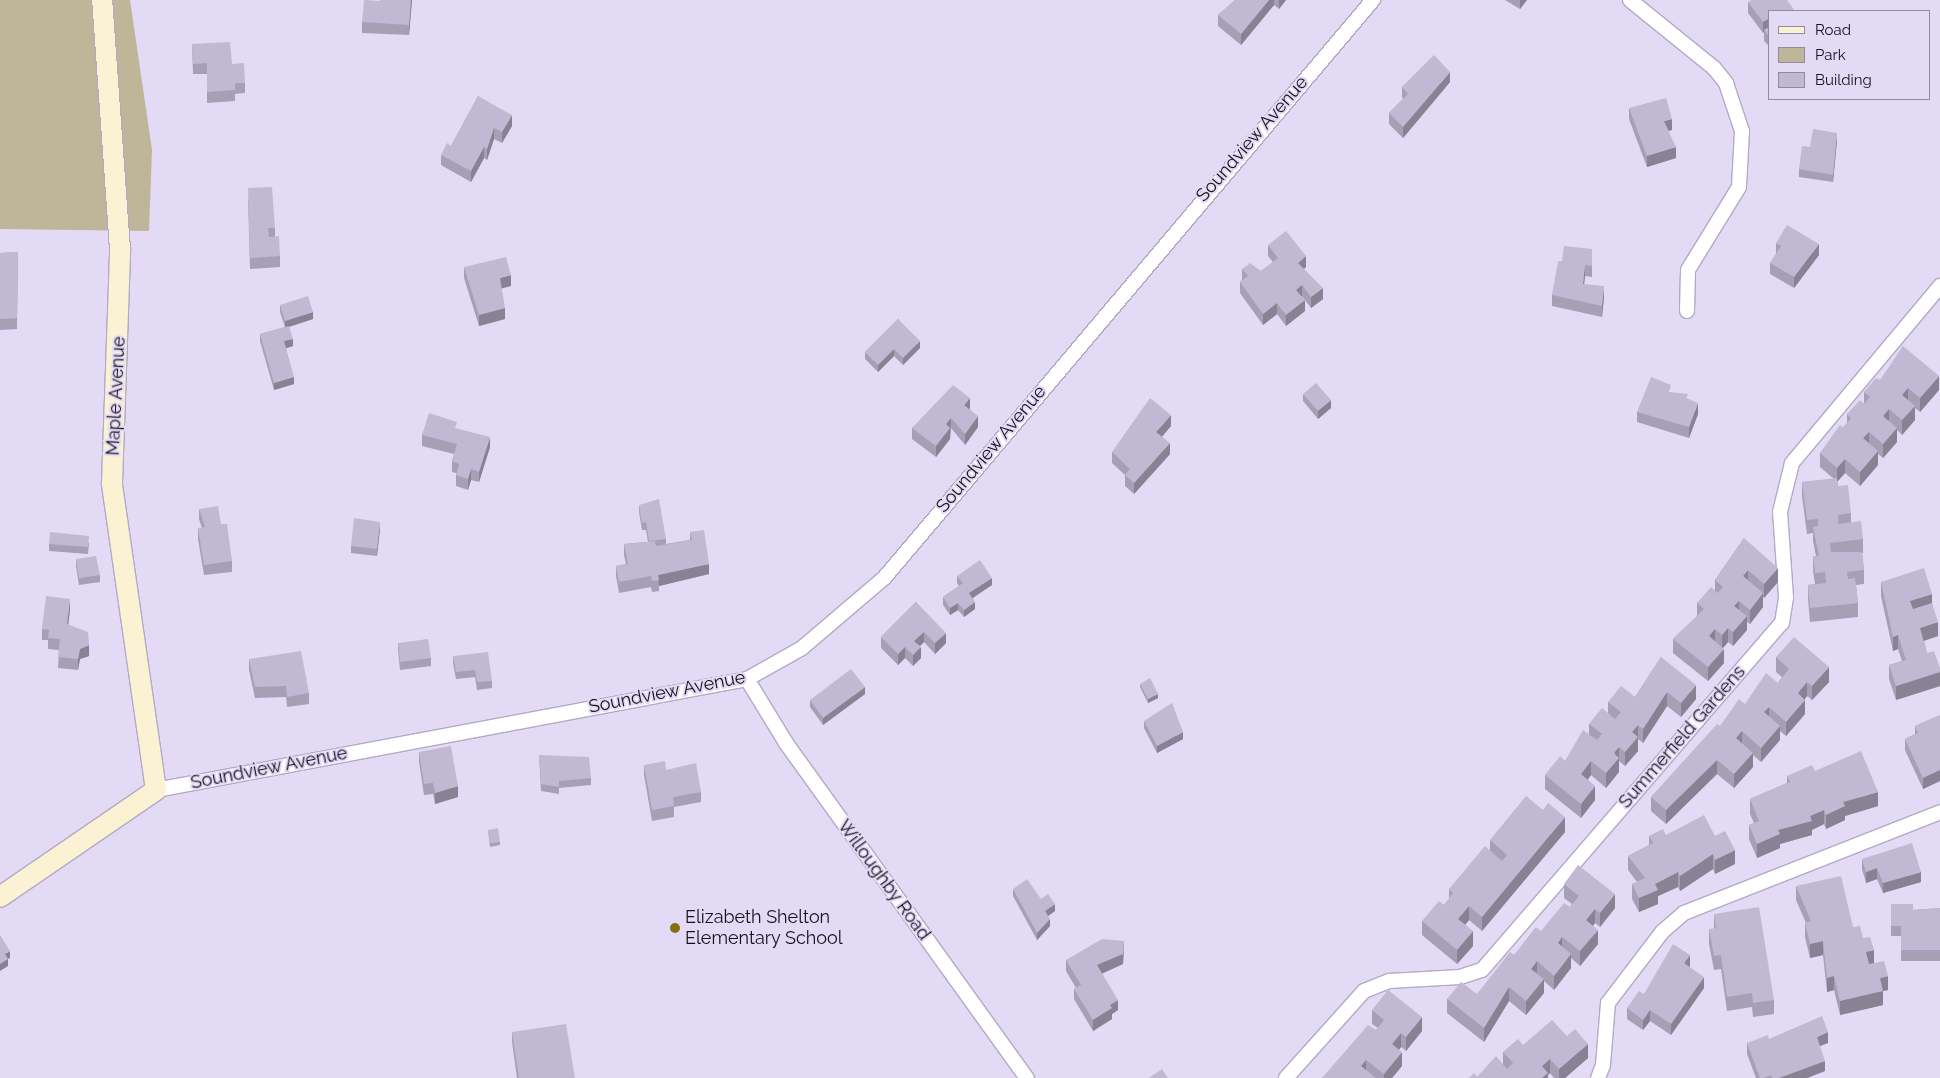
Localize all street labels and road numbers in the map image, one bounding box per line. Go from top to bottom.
street label: Soundview Avenue [1191,71,1313,207]
street label: Maple Avenue [102,336,130,456]
street label: Soundview Avenue [931,381,1051,517]
street label: Summerfield Gardens [1614,661,1750,813]
street label: Soundview Avenue [586,666,748,718]
street label: Soundview Avenue [188,742,350,794]
street label: Willoughby Road [833,815,935,945]

